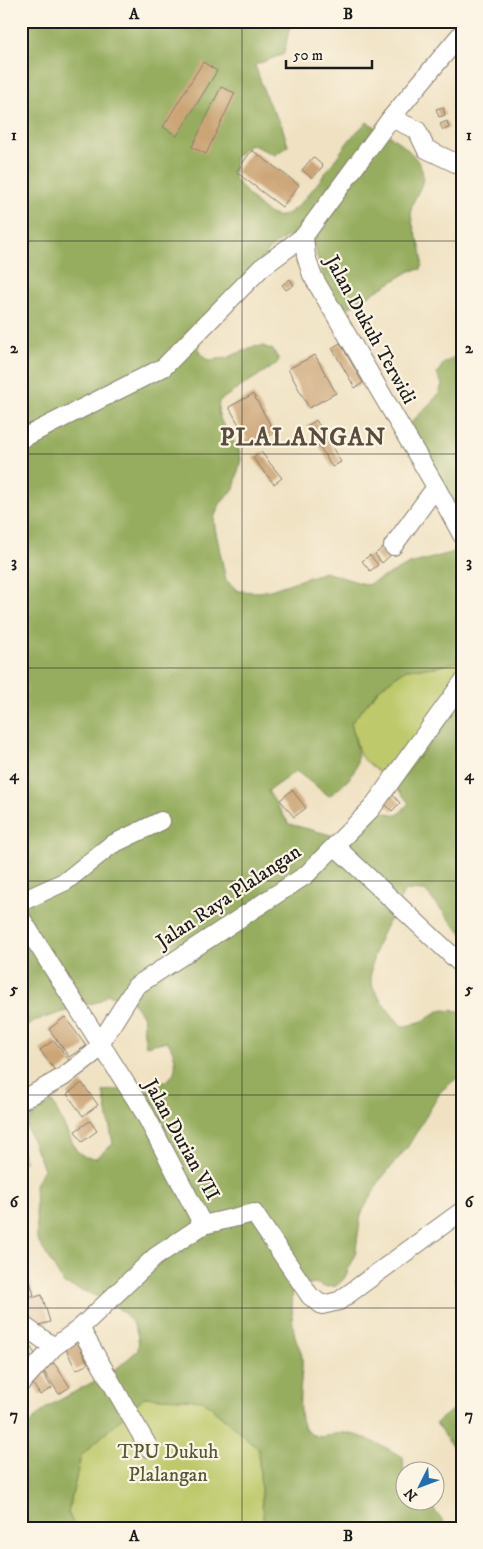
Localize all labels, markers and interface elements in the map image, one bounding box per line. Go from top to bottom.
text: A [128,4,140,24]
text: B [343,4,353,24]
scale bar [286,38,372,70]
text: 50 m [293,46,323,65]
text: 1 [11,125,17,145]
text: 1 [466,125,472,145]
street label: Jalan Dukuh Terwidi [318,250,421,409]
text: 2 [10,338,19,358]
text: 2 [465,338,474,358]
district label: PLALANGAN [220,422,386,453]
text: 3 [11,552,17,572]
text: 3 [466,552,472,572]
text: 4 [8,765,19,785]
text: 4 [463,765,474,785]
street label: Jalan Raya Plalangan [150,839,306,956]
text: 5 [9,979,18,999]
text: 5 [464,979,473,999]
street label: Jalan Durian VII [136,1073,225,1205]
text: 6 [10,1192,20,1212]
text: 6 [465,1192,475,1212]
text: 7 [10,1405,18,1425]
text: 7 [465,1405,473,1425]
park label: TPU Dukuh Plalangan [117,1440,219,1488]
north arrow [396,1462,446,1512]
text: N [400,1483,422,1504]
text: A [128,1526,140,1546]
text: B [343,1526,353,1546]

